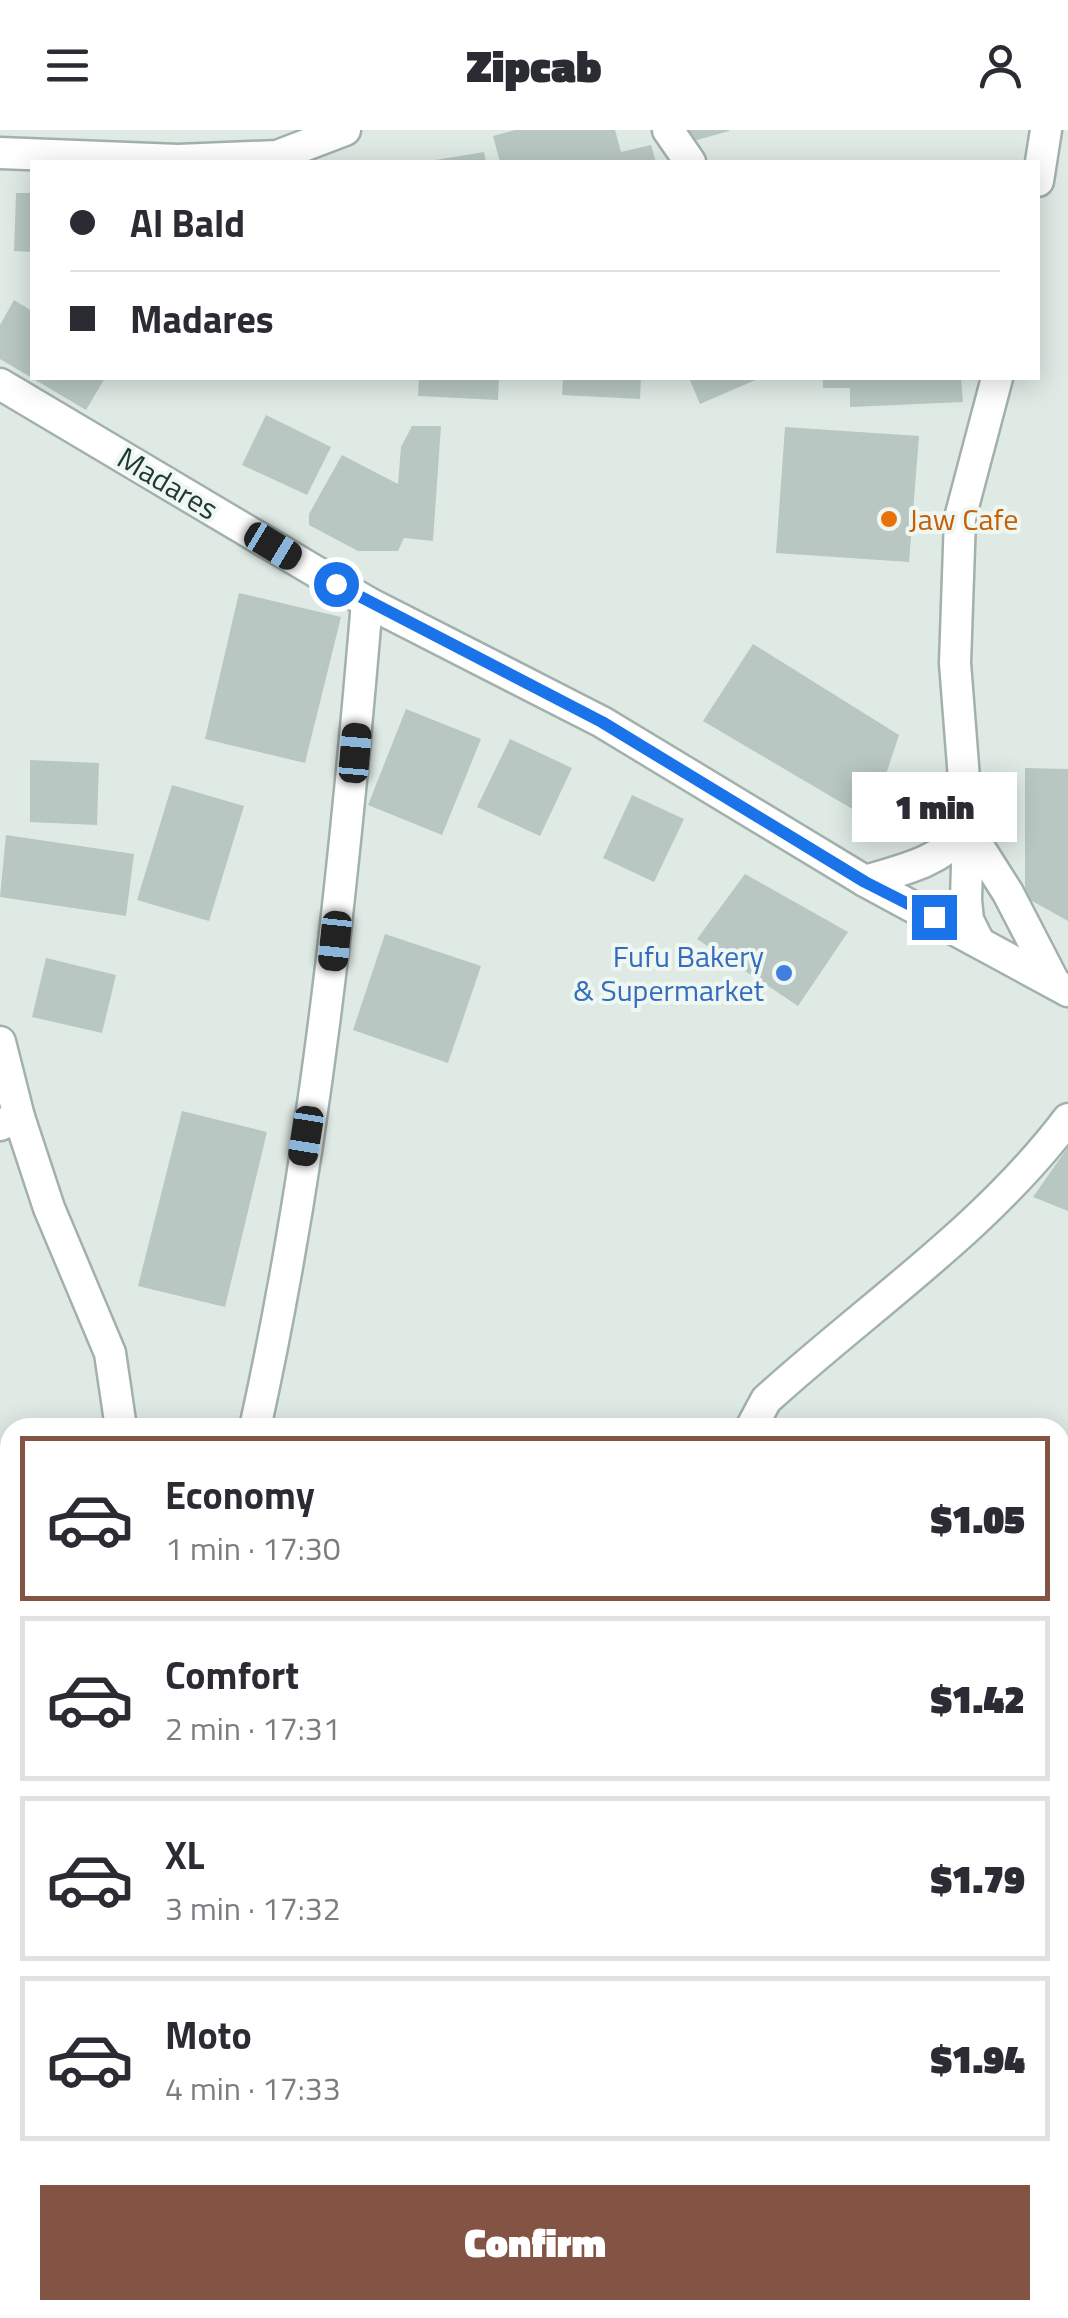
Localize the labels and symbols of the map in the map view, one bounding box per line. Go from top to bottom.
street label: Madares [109,435,227,531]
place label: Jaw Cafe [909,496,1018,542]
marker: Jaw Cafe [878,508,900,530]
car [240,518,306,574]
route start [314,562,359,607]
car [337,722,373,784]
callout: 1 min [852,772,1016,842]
route end [912,895,957,940]
car [317,910,353,972]
place label: Fufu Bakery & Supermarket [573,933,764,1013]
marker: Fufu Bakery & Supermarket [773,962,795,984]
car [286,1104,326,1168]

